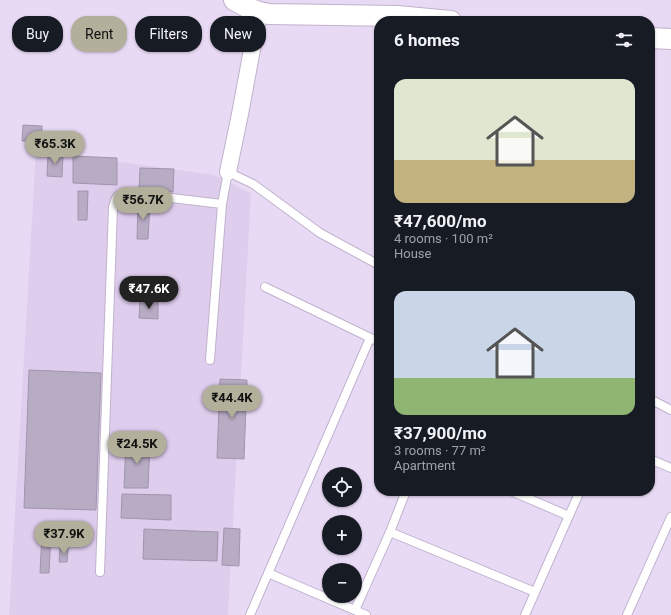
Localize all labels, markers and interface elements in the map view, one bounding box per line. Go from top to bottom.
chip: Buy [12,16,63,52]
chip: Rent [71,16,127,52]
chip: Filters [135,16,202,52]
chip: New [210,16,266,52]
icon: filters [613,29,635,51]
text: 6 homes [394,30,460,50]
icon: home [479,105,551,177]
pin: ₹65.3K [22,131,88,165]
text: ₹65.3K [34,136,76,151]
pin: ₹56.7K [110,187,176,221]
text: ₹56.7K [122,192,164,207]
text: ₹47,600/mo [394,211,487,231]
text: 4 rooms · 100 m² [394,231,493,246]
text: House [394,246,431,261]
pin: ₹47.6K [116,276,182,310]
text: ₹47.6K [128,281,170,296]
icon: home [479,317,551,389]
pin: ₹44.4K [199,385,265,419]
text: ₹44.4K [211,390,253,405]
text: ₹37,900/mo [394,423,487,443]
pin: ₹24.5K [104,431,170,465]
text: ₹24.5K [116,436,158,451]
text: 3 rooms · 77 m² [394,443,486,458]
text: Apartment [394,458,456,473]
map controls [322,467,362,603]
button: locate [322,467,362,507]
button: + [322,515,362,555]
pin: ₹37.9K [31,521,97,555]
text: ₹37.9K [43,526,85,541]
button: − [322,563,362,603]

